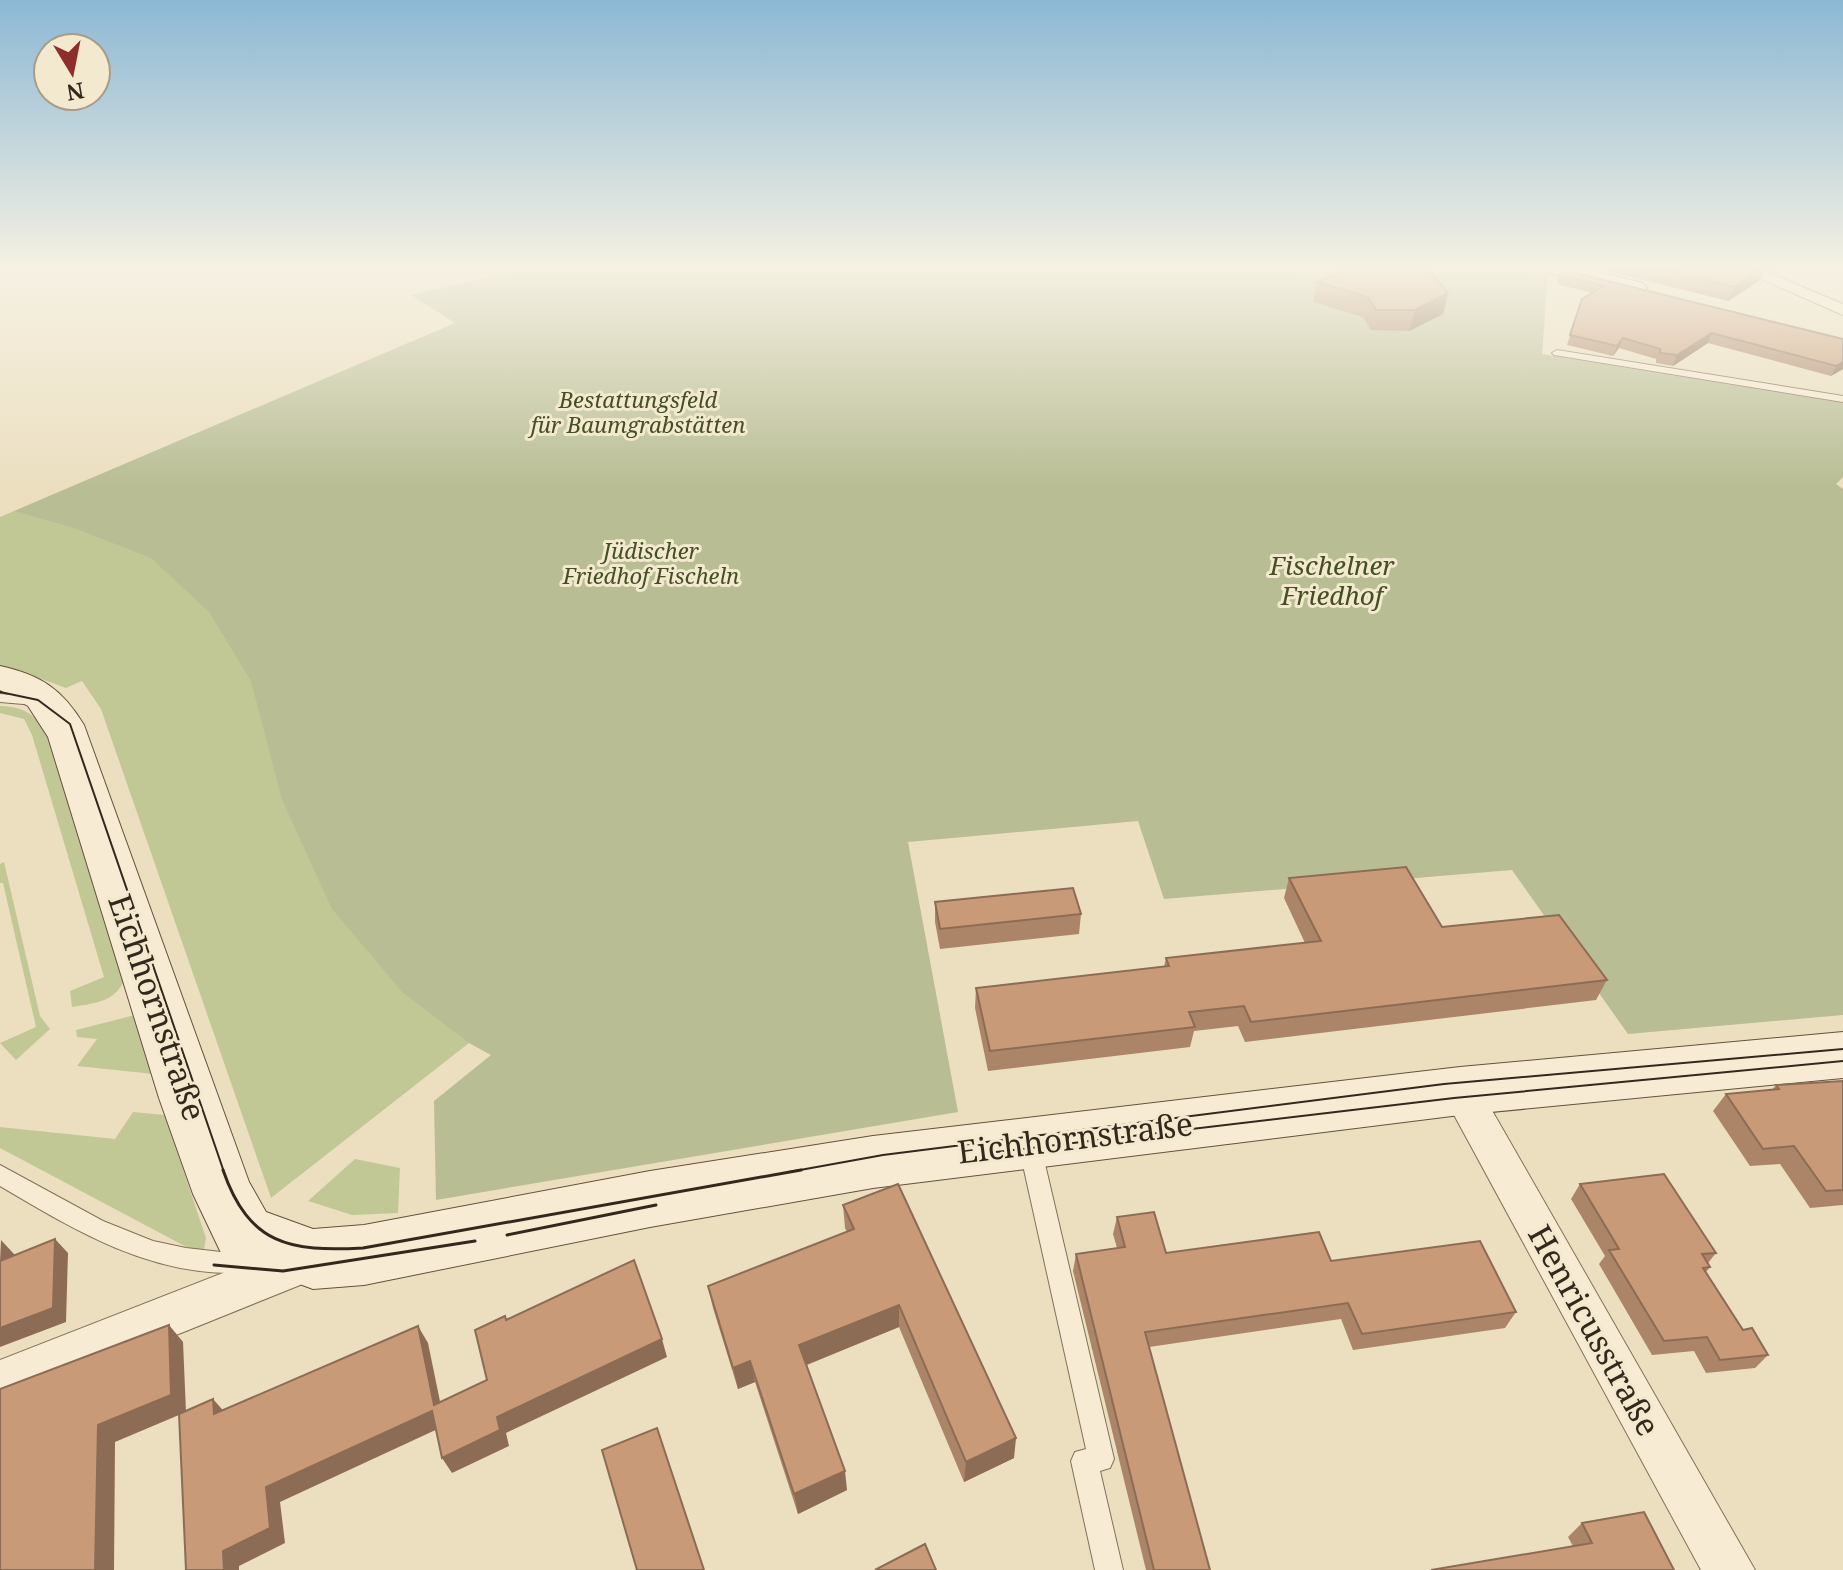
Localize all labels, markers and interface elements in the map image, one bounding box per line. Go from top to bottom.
north arrow [32,32,112,112]
text: N [65,76,87,109]
park label: Bestattungsfeld für Baumgrabstätten [527,384,745,439]
park label: Jüdischer Friedhof Fischeln [562,535,739,590]
park label: Fischelner Friedhof [1269,547,1395,613]
street label: Eichhornstraße [99,888,217,1126]
street label: Eichhornstraße [955,1101,1195,1173]
street label: Henricusstraße [1519,1217,1671,1443]

